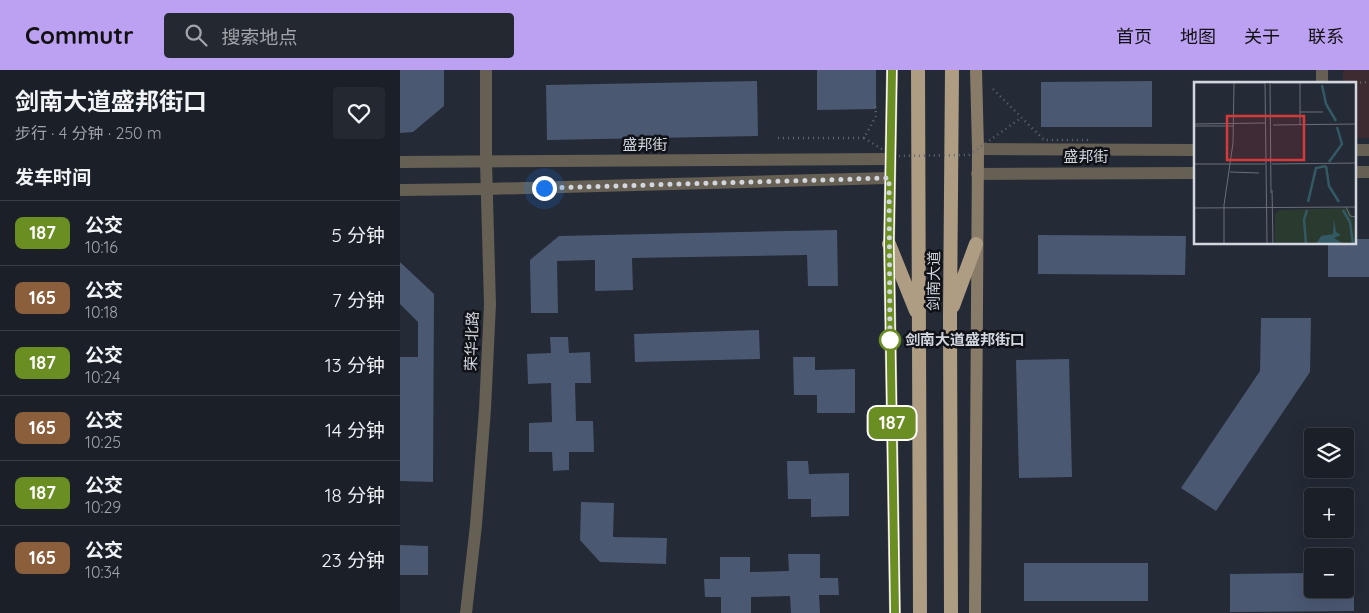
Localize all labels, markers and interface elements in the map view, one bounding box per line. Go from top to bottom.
search box [164,13,514,58]
text: Commutr [25,20,134,50]
icon: search [182,21,210,49]
text: 搜索地点 [222,25,298,49]
text: 首页 [1116,25,1152,48]
text: 地图 [1180,25,1216,48]
text: 关于 [1244,25,1280,48]
text: 联系 [1308,25,1344,48]
inset map [1194,82,1356,245]
text: 剑南大道盛邦街口 [15,86,207,116]
button: heart [333,87,385,139]
text: 步行 · 4 分钟 · 250 m [15,123,162,143]
street label: 盛邦街 [622,135,668,154]
street label: 盛邦街 [1063,147,1109,166]
text: 发车时间 [15,165,91,189]
your location [532,176,557,201]
text: 公交 [85,213,123,237]
text: 187 [29,221,56,244]
text: 5 分钟 [331,223,385,247]
text: 10:16 [85,237,118,257]
street label: 剑南大道 [923,251,944,311]
text: 公交 [85,278,123,302]
text: 165 [29,286,56,309]
text: 7 分钟 [332,288,385,312]
text: 10:18 [85,302,118,322]
street label: 荣华北路 [461,311,482,371]
marker: 剑南大道盛邦街口 [879,329,901,351]
place label: 剑南大道盛邦街口 [905,330,1025,349]
text: 公交 [85,343,123,367]
text: 187 [29,351,56,374]
text: 13 分钟 [325,353,385,377]
text: 10:24 [85,367,121,387]
line badge: 187 [863,407,921,439]
text: 公交 [85,408,123,432]
text: 187 [879,411,905,434]
text: 165 [29,416,56,439]
text: 14 分钟 [325,418,385,442]
map controls [1304,428,1354,598]
button: layers [1304,428,1354,478]
text: 10:25 [85,432,121,452]
text: 公交 [85,473,123,497]
text: 187 [29,481,56,504]
text: 18 分钟 [325,483,385,507]
button: + [1304,488,1354,538]
text: 10:29 [85,497,121,517]
text: 公交 [85,538,123,562]
text: 165 [29,546,56,569]
text: 23 分钟 [321,548,385,572]
button: − [1304,548,1354,598]
text: 10:34 [85,562,120,582]

